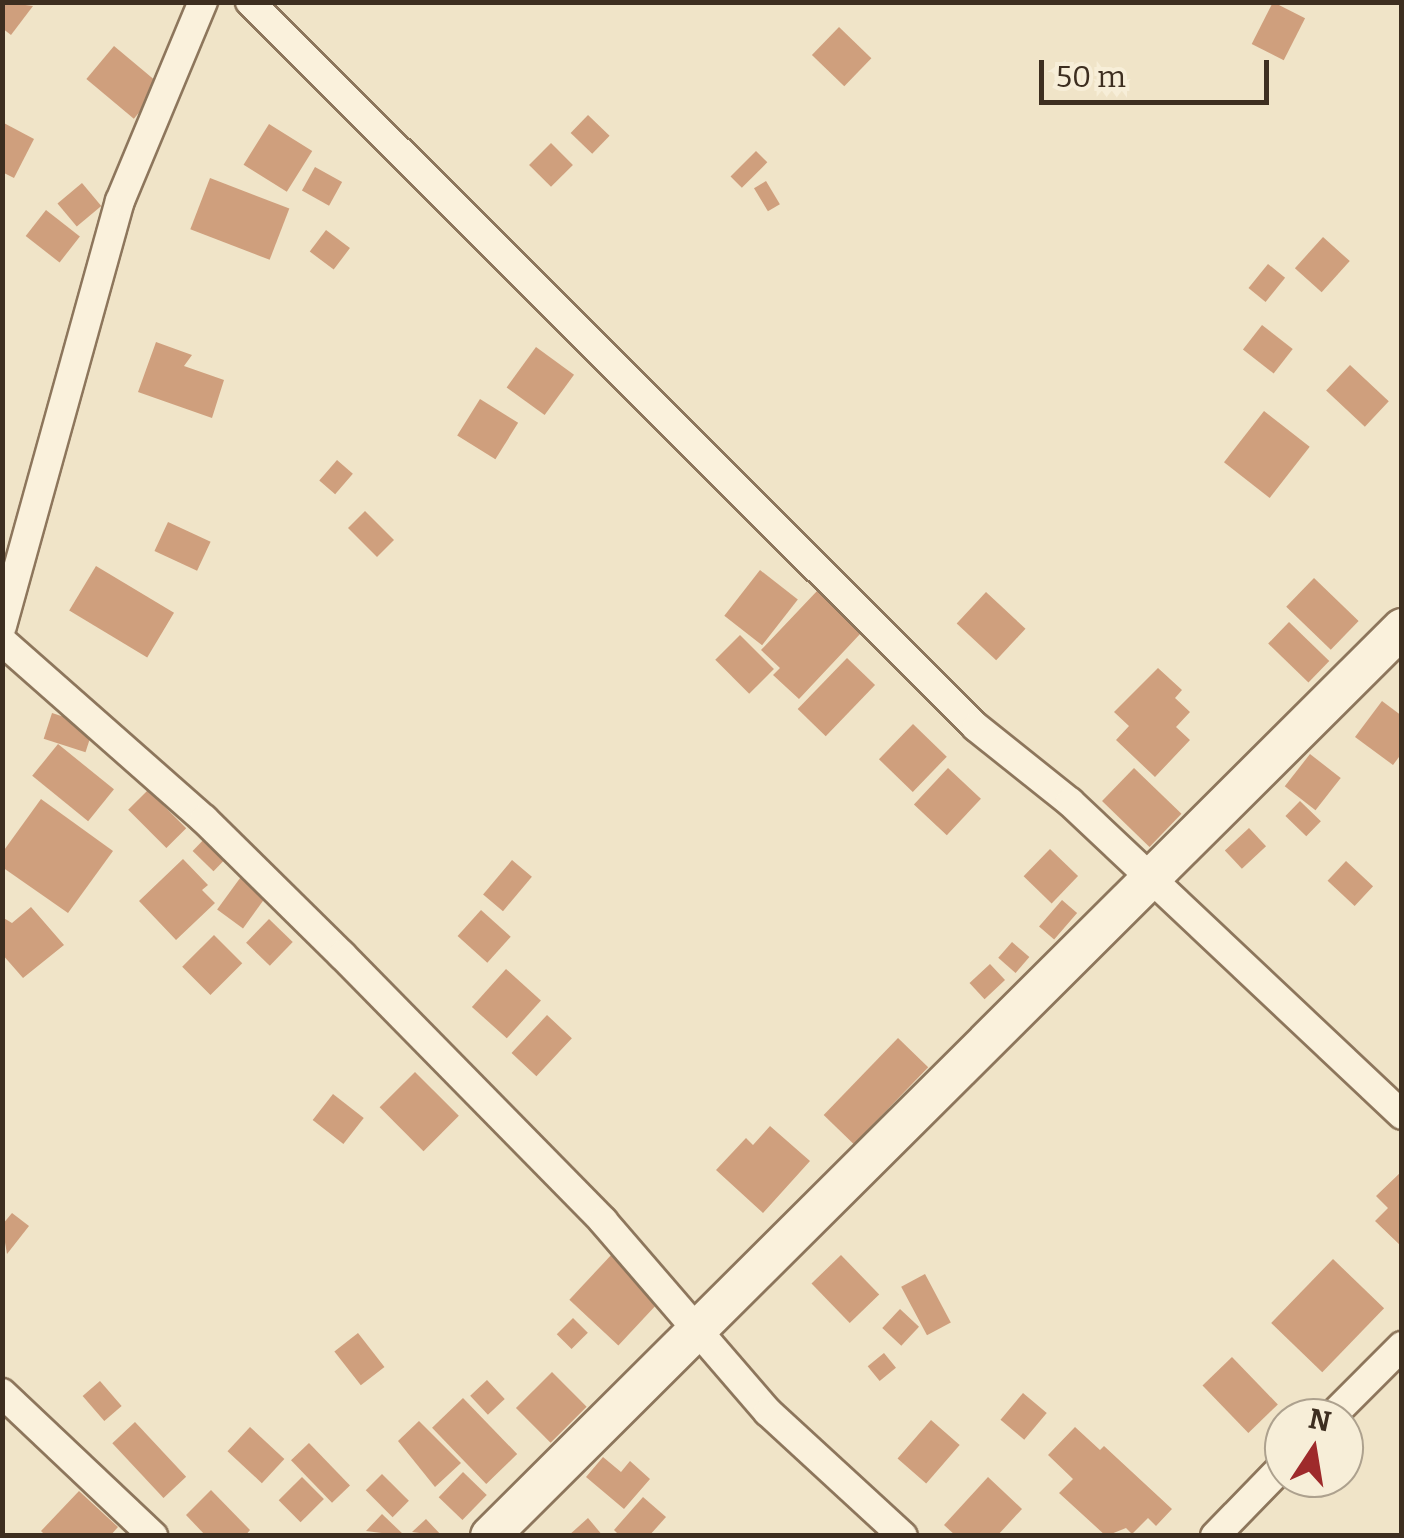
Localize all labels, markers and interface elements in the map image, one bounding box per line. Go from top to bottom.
scale bar [1044,40,1274,102]
text: 50 m [1056,59,1126,95]
north arrow [1264,1398,1364,1498]
text: N [1306,1402,1334,1439]

